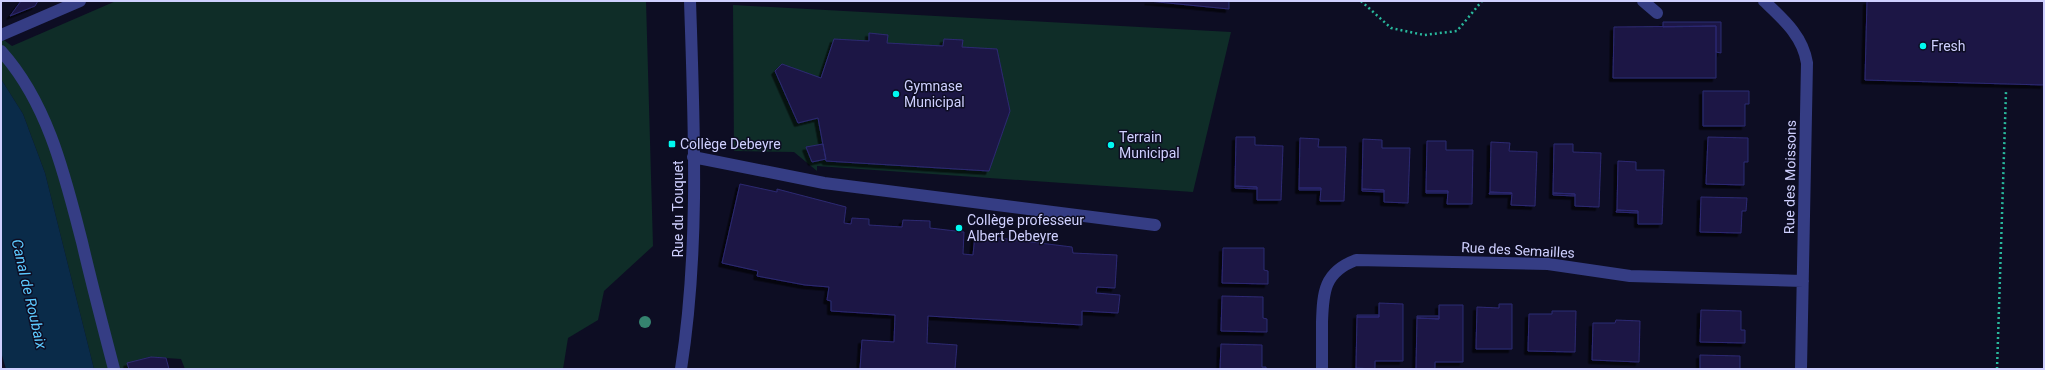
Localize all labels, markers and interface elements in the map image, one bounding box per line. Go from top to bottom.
place label: Fresh [1931,38,1966,54]
marker: Fresh [1918,41,1928,51]
place label: Gymnase Municipal [904,78,965,110]
marker: Gymnase Municipal [891,89,901,99]
street label: Rue des Moissons [1781,120,1799,234]
place label: Terrain Municipal [1119,129,1180,161]
place label: Collège Debeyre [680,136,781,152]
marker: Collège Debeyre [667,139,677,149]
marker: Terrain Municipal [1106,140,1116,150]
street label: Rue du Touquet [670,160,686,258]
place label: Collège professeur Albert Debeyre [967,212,1084,244]
marker: Collège professeur Albert Debeyre [954,223,964,233]
water label: Canal de Roubaix [8,237,51,351]
street label: Rue des Semailles [1461,239,1575,261]

